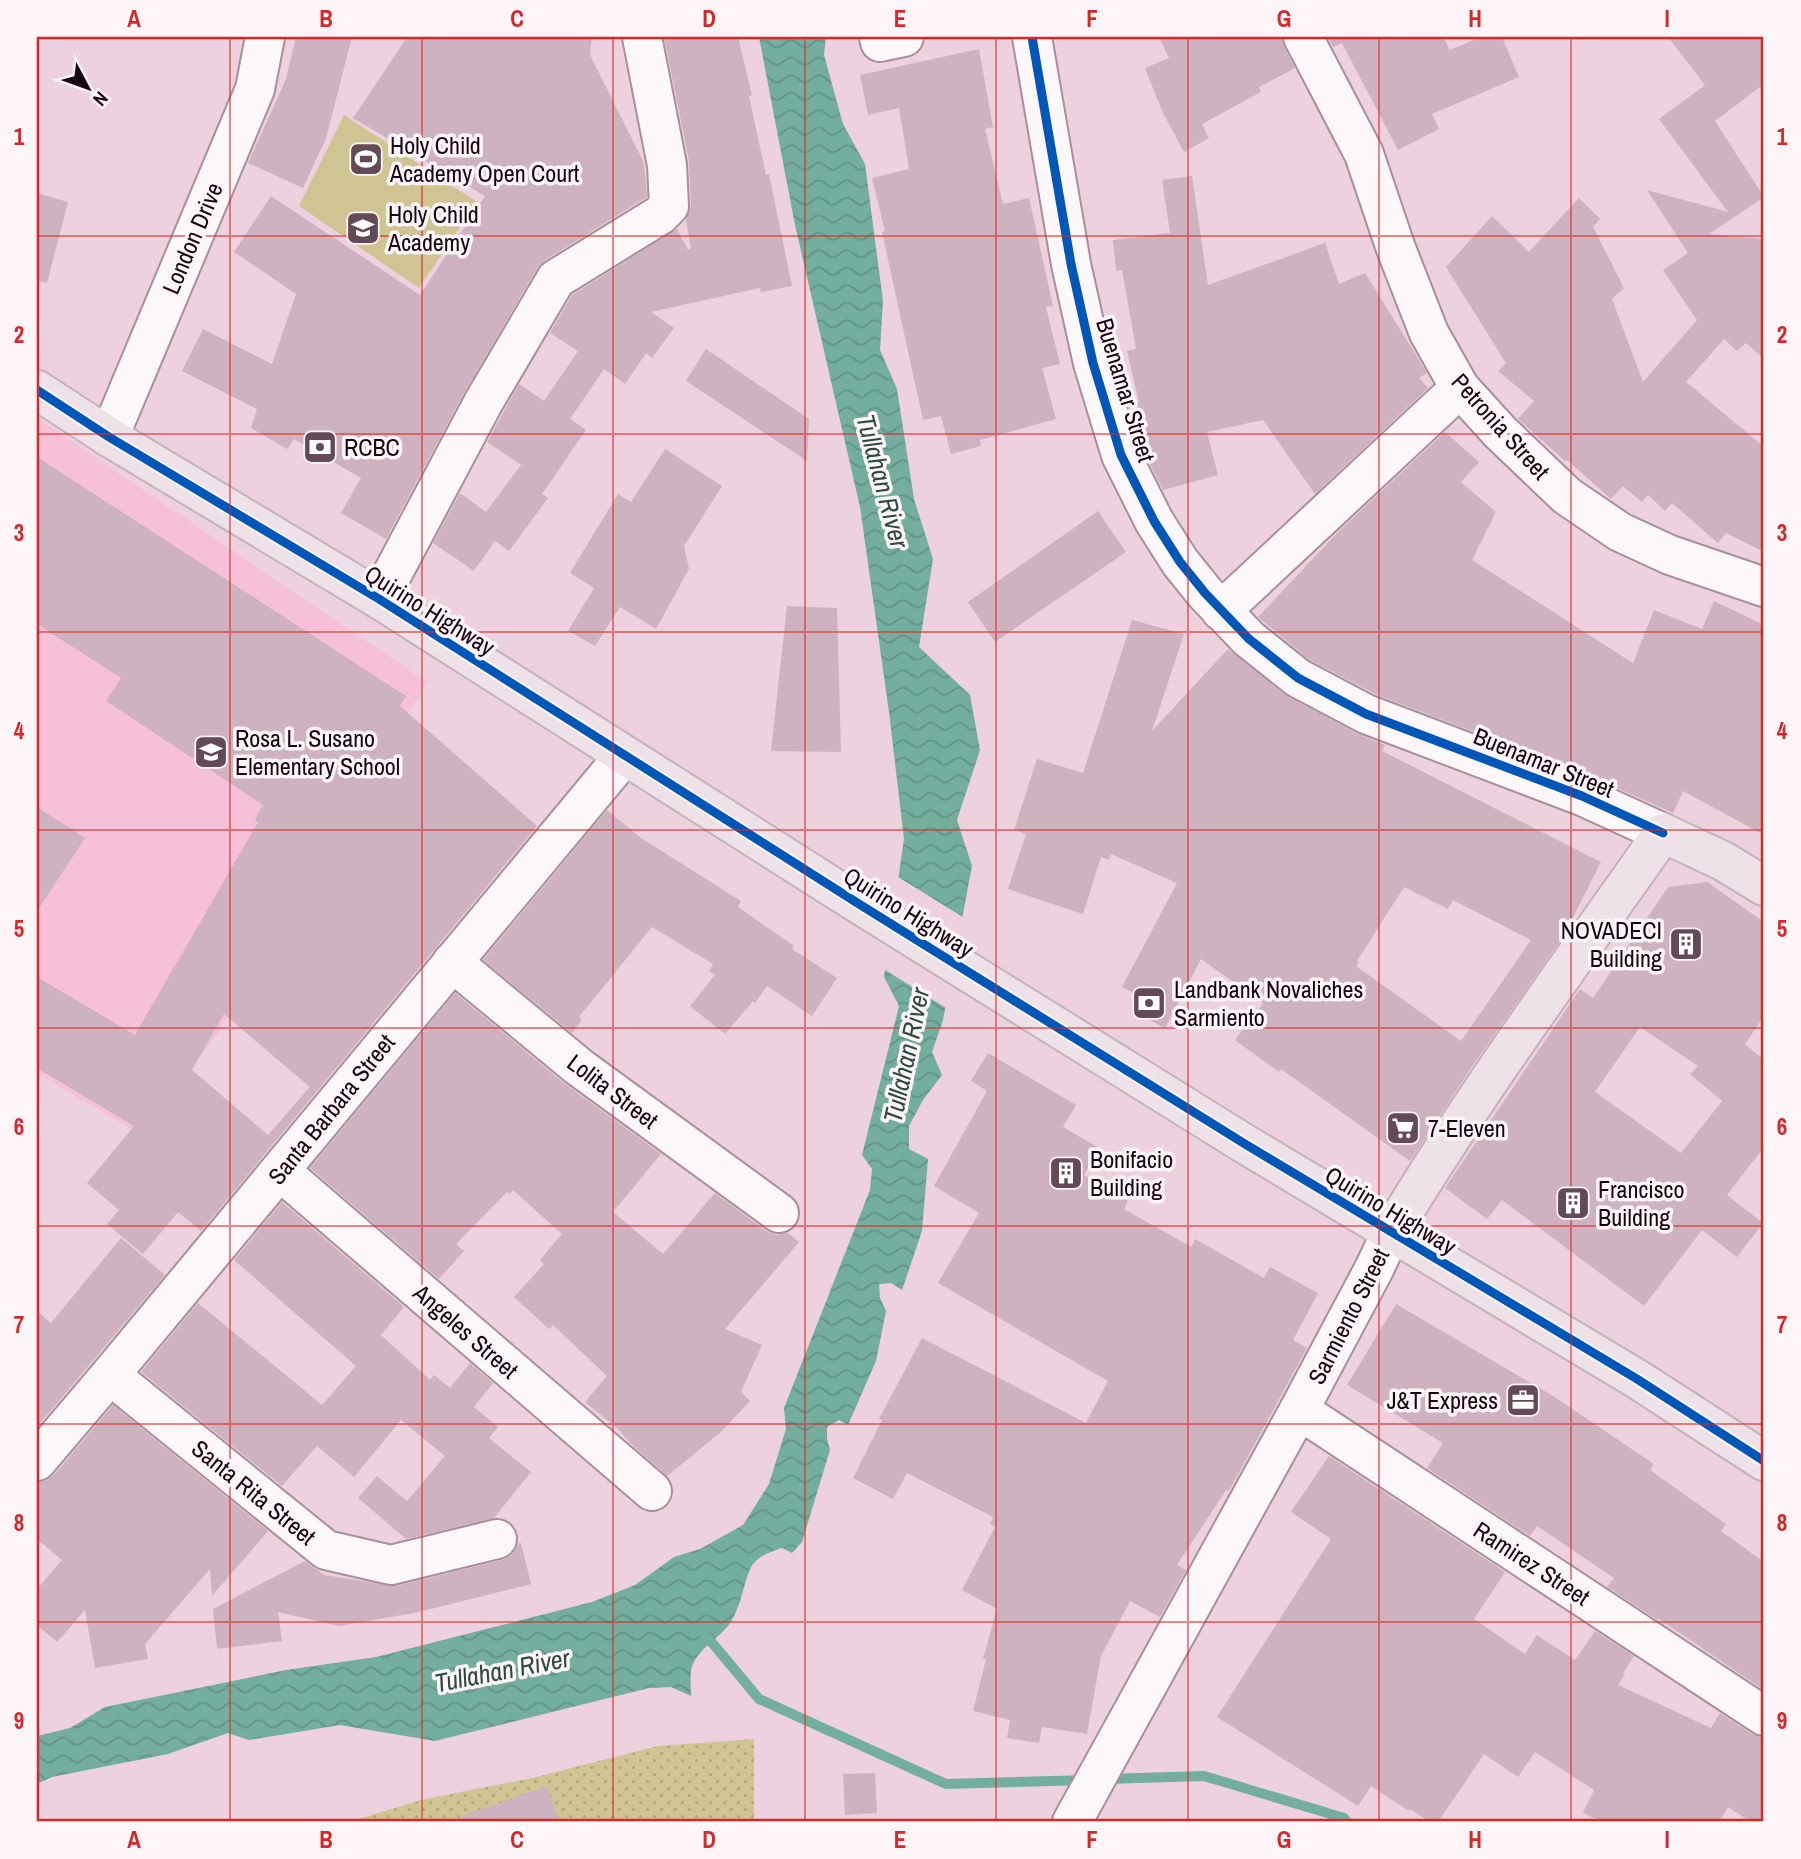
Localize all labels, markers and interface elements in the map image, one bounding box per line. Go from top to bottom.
text: A [127,3,141,34]
text: B [319,3,333,34]
text: C [510,3,524,34]
text: D [702,3,716,34]
text: E [894,3,906,34]
text: F [1086,3,1098,34]
text: G [1277,3,1291,34]
text: H [1468,3,1482,34]
text: I [1664,3,1670,34]
north arrow [52,52,122,122]
text: N [87,86,114,112]
text: 1 [14,121,25,152]
text: 1 [1777,121,1788,152]
place label: Holy Child Academy Open Court [389,129,580,189]
sports icon: Holy Child Academy Open Court [347,140,385,178]
street label: London Drive [154,177,230,299]
place label: Holy Child Academy [387,198,479,258]
school or university icon: Holy Child Academy [344,209,382,247]
street label: Buenamar Street [1089,314,1163,466]
text: 2 [14,319,24,350]
text: 2 [1777,319,1787,350]
street label: Petronia Street [1445,366,1558,486]
water label: Tullahan River [848,410,918,552]
bank icon: RCBC [301,428,339,466]
place label: RCBC [344,431,400,463]
text: 3 [14,517,24,548]
text: 3 [1777,517,1787,548]
street label: Quirino Highway [359,557,501,663]
text: 4 [14,715,25,746]
text: 4 [1777,715,1788,746]
street label: Buenamar Street [1469,719,1619,805]
place label: Rosa L. Susano Elementary School [235,722,400,782]
school or university icon: Rosa L. Susano Elementary School [192,733,230,771]
street label: Quirino Highway [838,859,980,965]
text: 5 [14,913,24,944]
text: 5 [1777,913,1787,944]
place label: NOVADECI Building [1561,914,1662,974]
building icon: NOVADECI Building [1667,925,1705,963]
place label: Landbank Novaliches Sarmiento [1174,973,1363,1033]
water label: Tullahan River [875,984,938,1126]
bank icon: Landbank Novaliches Sarmiento [1130,984,1168,1022]
street label: Santa Barbara Street [260,1027,402,1191]
street label: Lolita Street [561,1046,665,1136]
supermarket icon: 7-Eleven [1384,1109,1422,1147]
text: 6 [14,1111,24,1142]
text: 6 [1777,1111,1787,1142]
place label: 7-Eleven [1428,1112,1506,1144]
place label: Bonifacio Building [1090,1143,1173,1203]
building icon: Bonifacio Building [1047,1154,1085,1192]
street label: Quirino Highway [1319,1158,1463,1262]
place label: Francisco Building [1598,1173,1684,1233]
building icon: Francisco Building [1554,1184,1592,1222]
street label: Sarmiento Street [1300,1242,1396,1390]
street label: Angeles Street [406,1276,526,1386]
text: 7 [14,1309,24,1340]
text: 7 [1777,1309,1787,1340]
office icon: J&T Express [1504,1381,1542,1419]
place label: J&T Express [1387,1384,1498,1416]
street label: Santa Rita Street [185,1432,323,1552]
text: 8 [14,1507,24,1538]
text: 8 [1777,1507,1787,1538]
street label: Ramirez Street [1468,1514,1597,1613]
water label: Tullahan River [432,1640,573,1700]
text: 9 [14,1705,24,1736]
text: 9 [1777,1705,1787,1736]
text: A [127,1824,141,1855]
text: B [319,1824,333,1855]
text: C [510,1824,524,1855]
text: D [702,1824,716,1855]
text: E [894,1824,906,1855]
text: F [1086,1824,1098,1855]
text: G [1277,1824,1291,1855]
text: H [1468,1824,1482,1855]
text: I [1664,1824,1670,1855]

